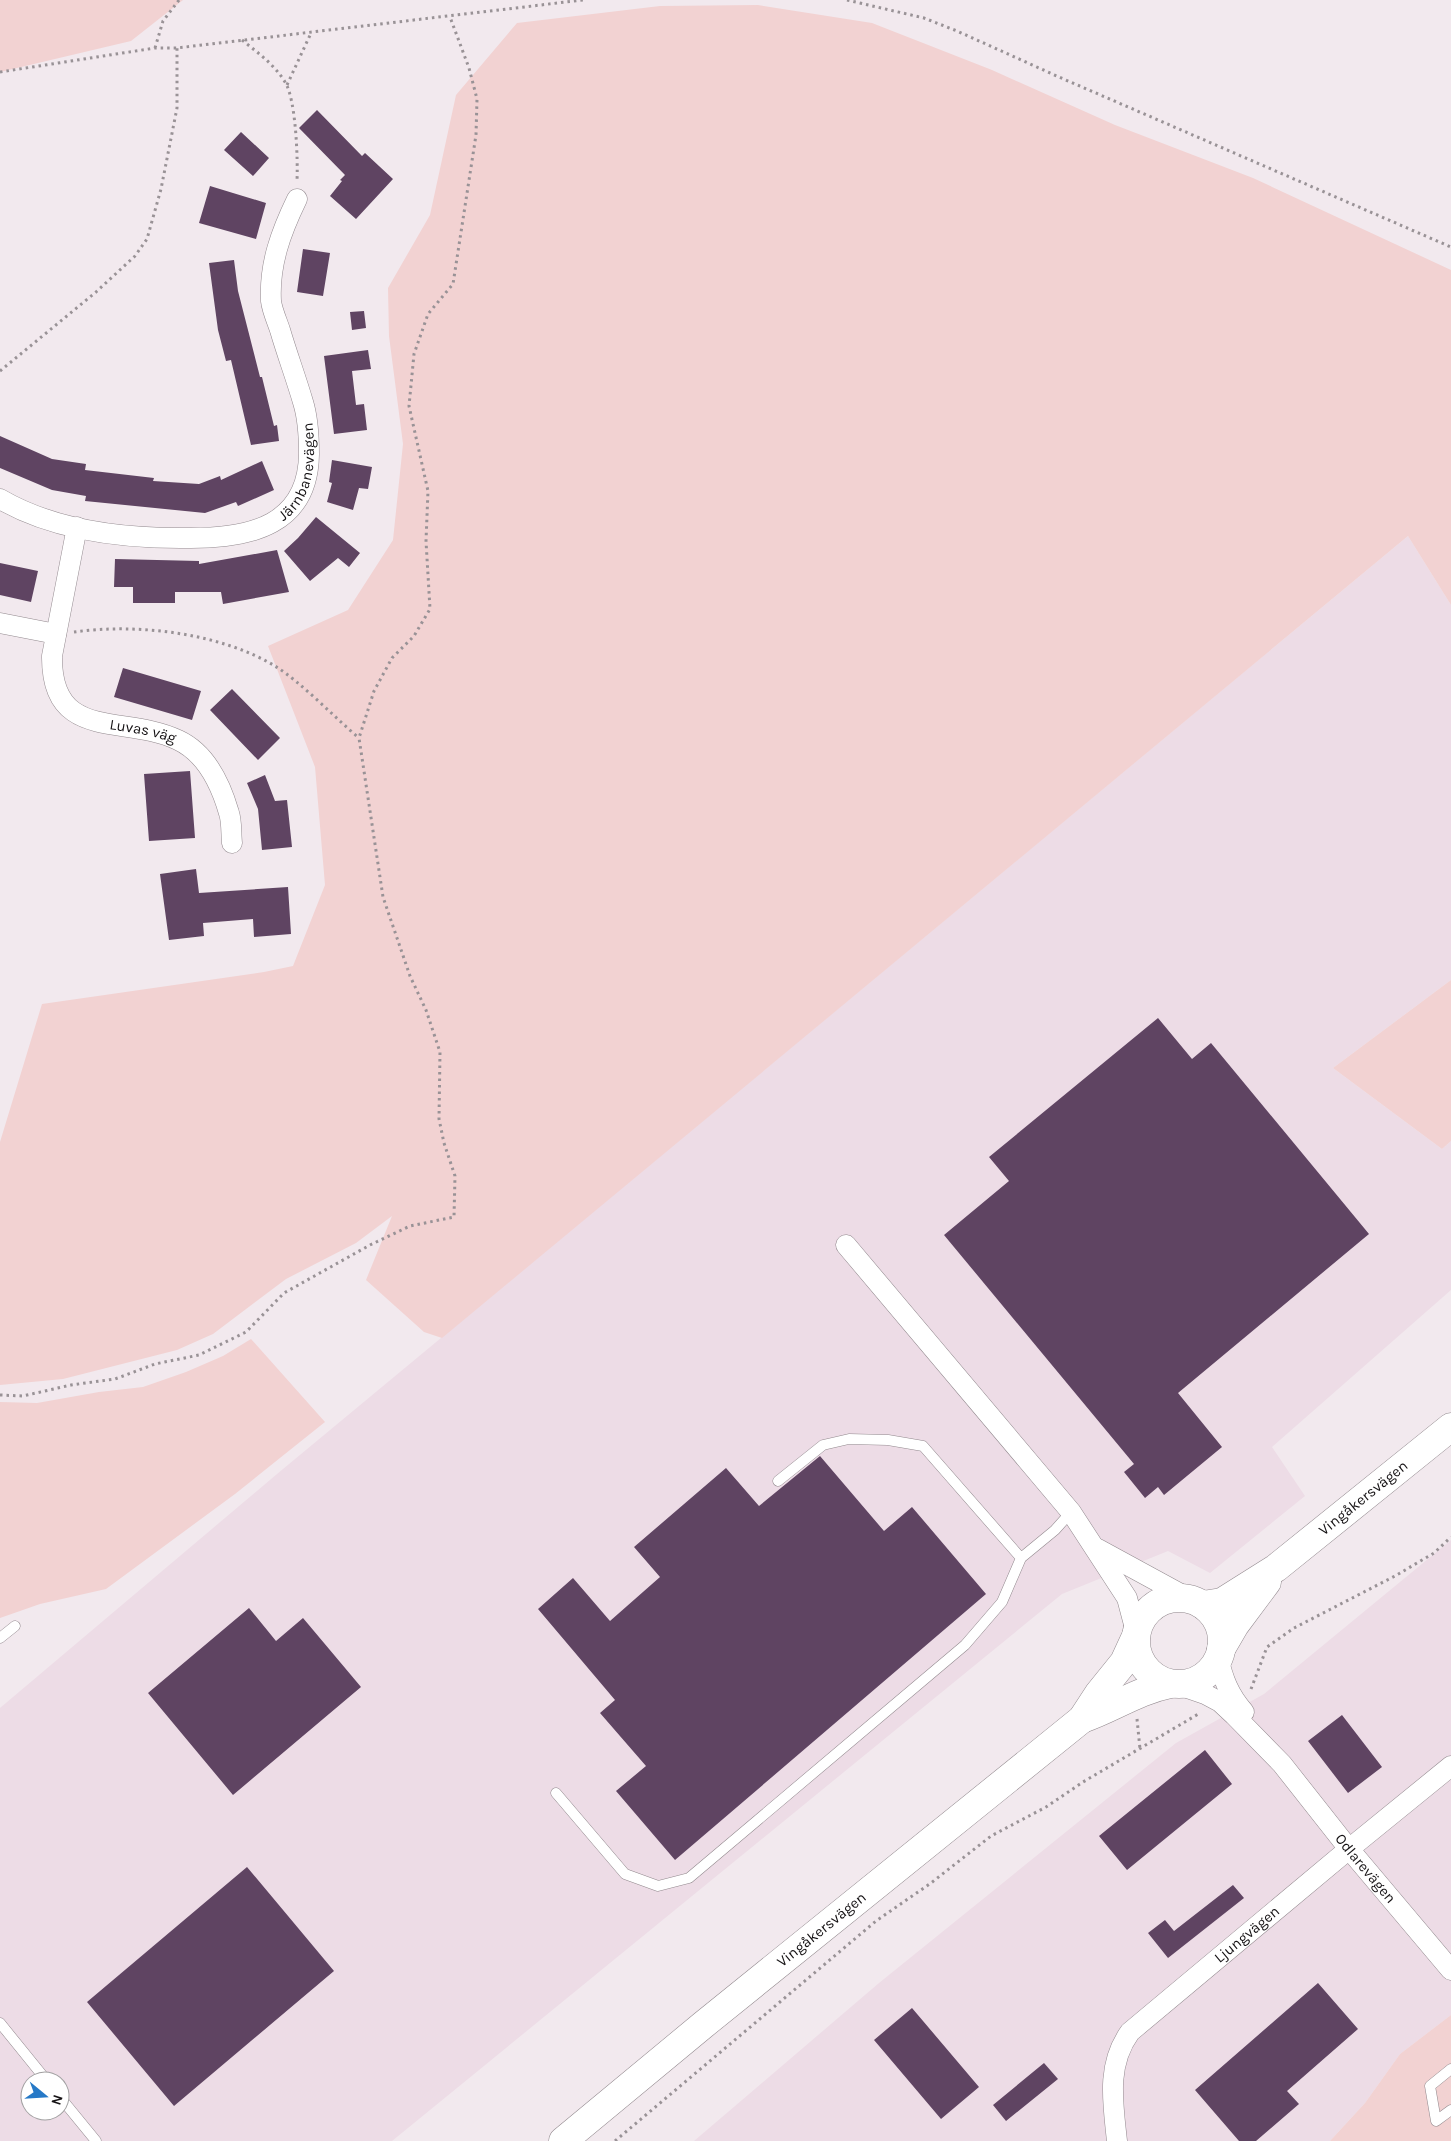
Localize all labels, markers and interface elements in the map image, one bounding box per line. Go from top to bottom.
street label: Järnbanevägen [275,422,318,525]
street label: Luvas väg [108,715,180,747]
street label: Vingåkersvägen [1315,1456,1411,1539]
street label: Odlarevägen [1331,1830,1400,1907]
street label: Vingåkersvägen [773,1888,870,1971]
street label: Ljungvägen [1211,1902,1283,1967]
north arrow [20,2071,70,2121]
text: N [47,2092,67,2107]

